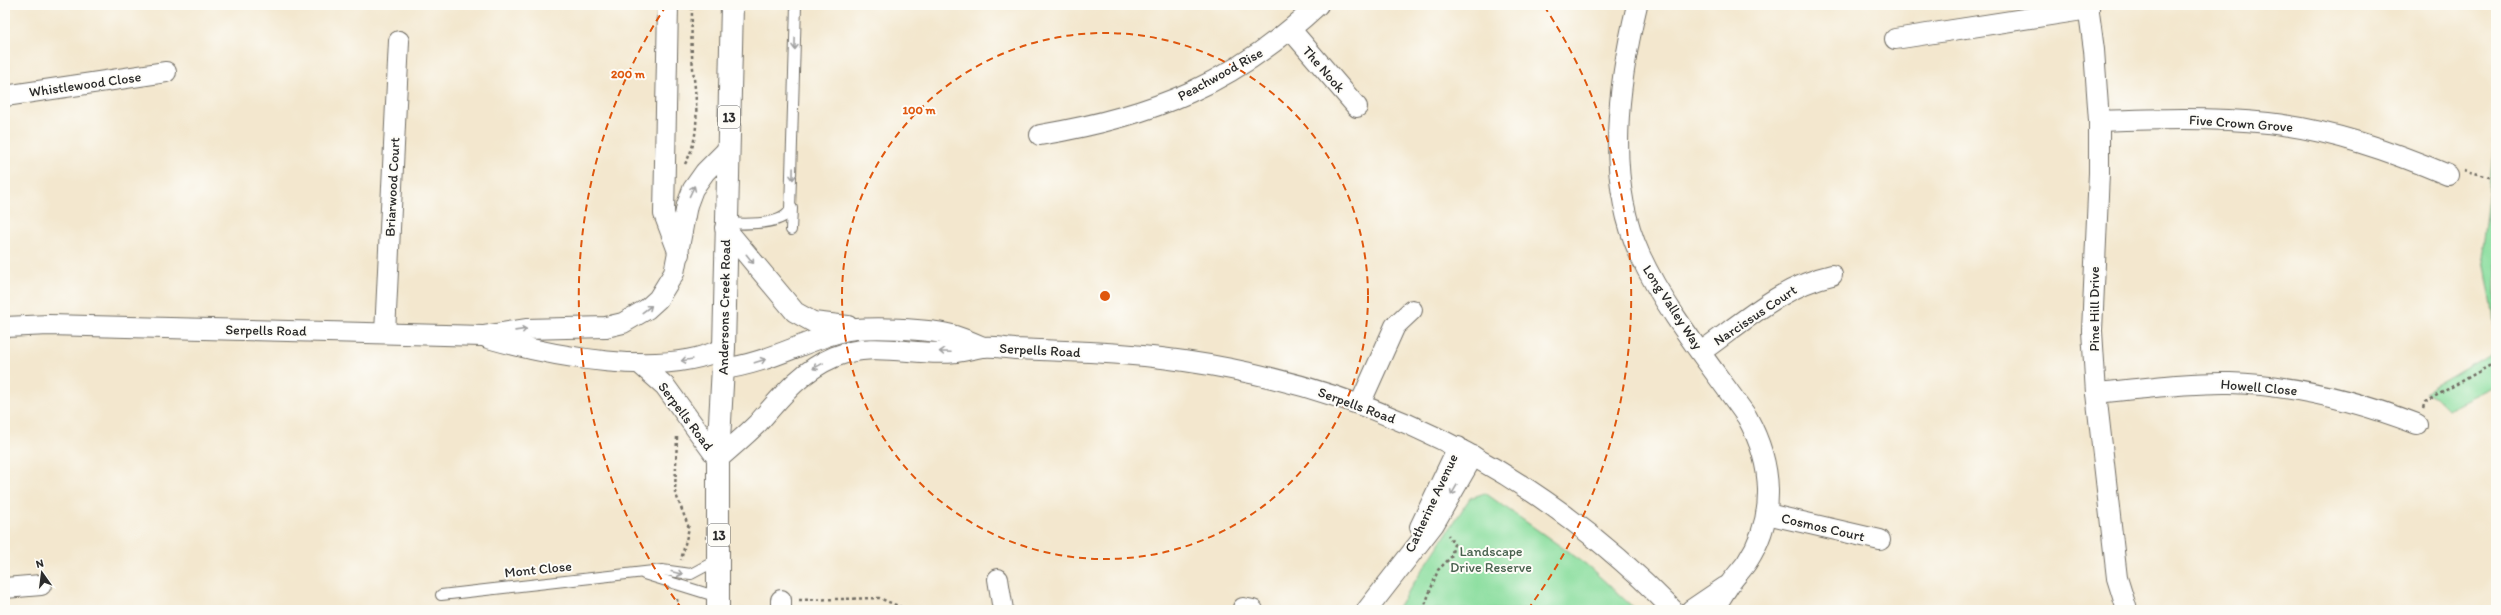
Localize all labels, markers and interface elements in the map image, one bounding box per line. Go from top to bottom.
one-way arrow [791,37,799,50]
street label: The Nook [1299,43,1348,96]
street label: Peachwood Rise [1175,44,1266,105]
text: 200 m [611,67,646,81]
street label: Whistlewood Close [28,68,142,101]
text: 100 m [902,103,936,117]
road number: 13 [718,106,740,128]
street label: Five Crown Grove [2188,111,2294,136]
street label: Briarwood Court [381,137,404,237]
one-way arrow [789,167,796,180]
one-way arrow [689,185,696,197]
street label: Andersons Creek Road [715,239,734,375]
one-way arrow [746,253,755,264]
street label: Long Valley Way [1639,262,1706,353]
street label: Pine Hill Drive [2086,266,2103,352]
street label: Narcissus Court [1710,281,1800,349]
centre of rings [1098,289,1112,303]
one-way arrow [641,305,652,313]
street label: Serpells Road [225,321,307,340]
one-way arrow [514,326,527,334]
street label: Serpells Road [999,340,1081,361]
one-way arrow [939,349,952,356]
one-way arrow [681,356,694,364]
one-way arrow [754,357,767,364]
one-way arrow [812,362,824,370]
street label: Howell Close [2220,376,2298,399]
street label: Serpells Road [654,379,717,454]
street label: Serpells Road [1316,384,1398,428]
street label: Catherine Avenue [1401,451,1462,555]
one-way arrow [1449,484,1457,496]
street label: Cosmos Court [1780,510,1866,545]
road number: 13 [708,524,730,546]
park label: Landscape Drive Reserve [1450,543,1532,576]
north arrow [22,553,62,593]
text: N [35,557,45,571]
street label: Mont Close [504,557,573,581]
one-way arrow [670,569,683,577]

